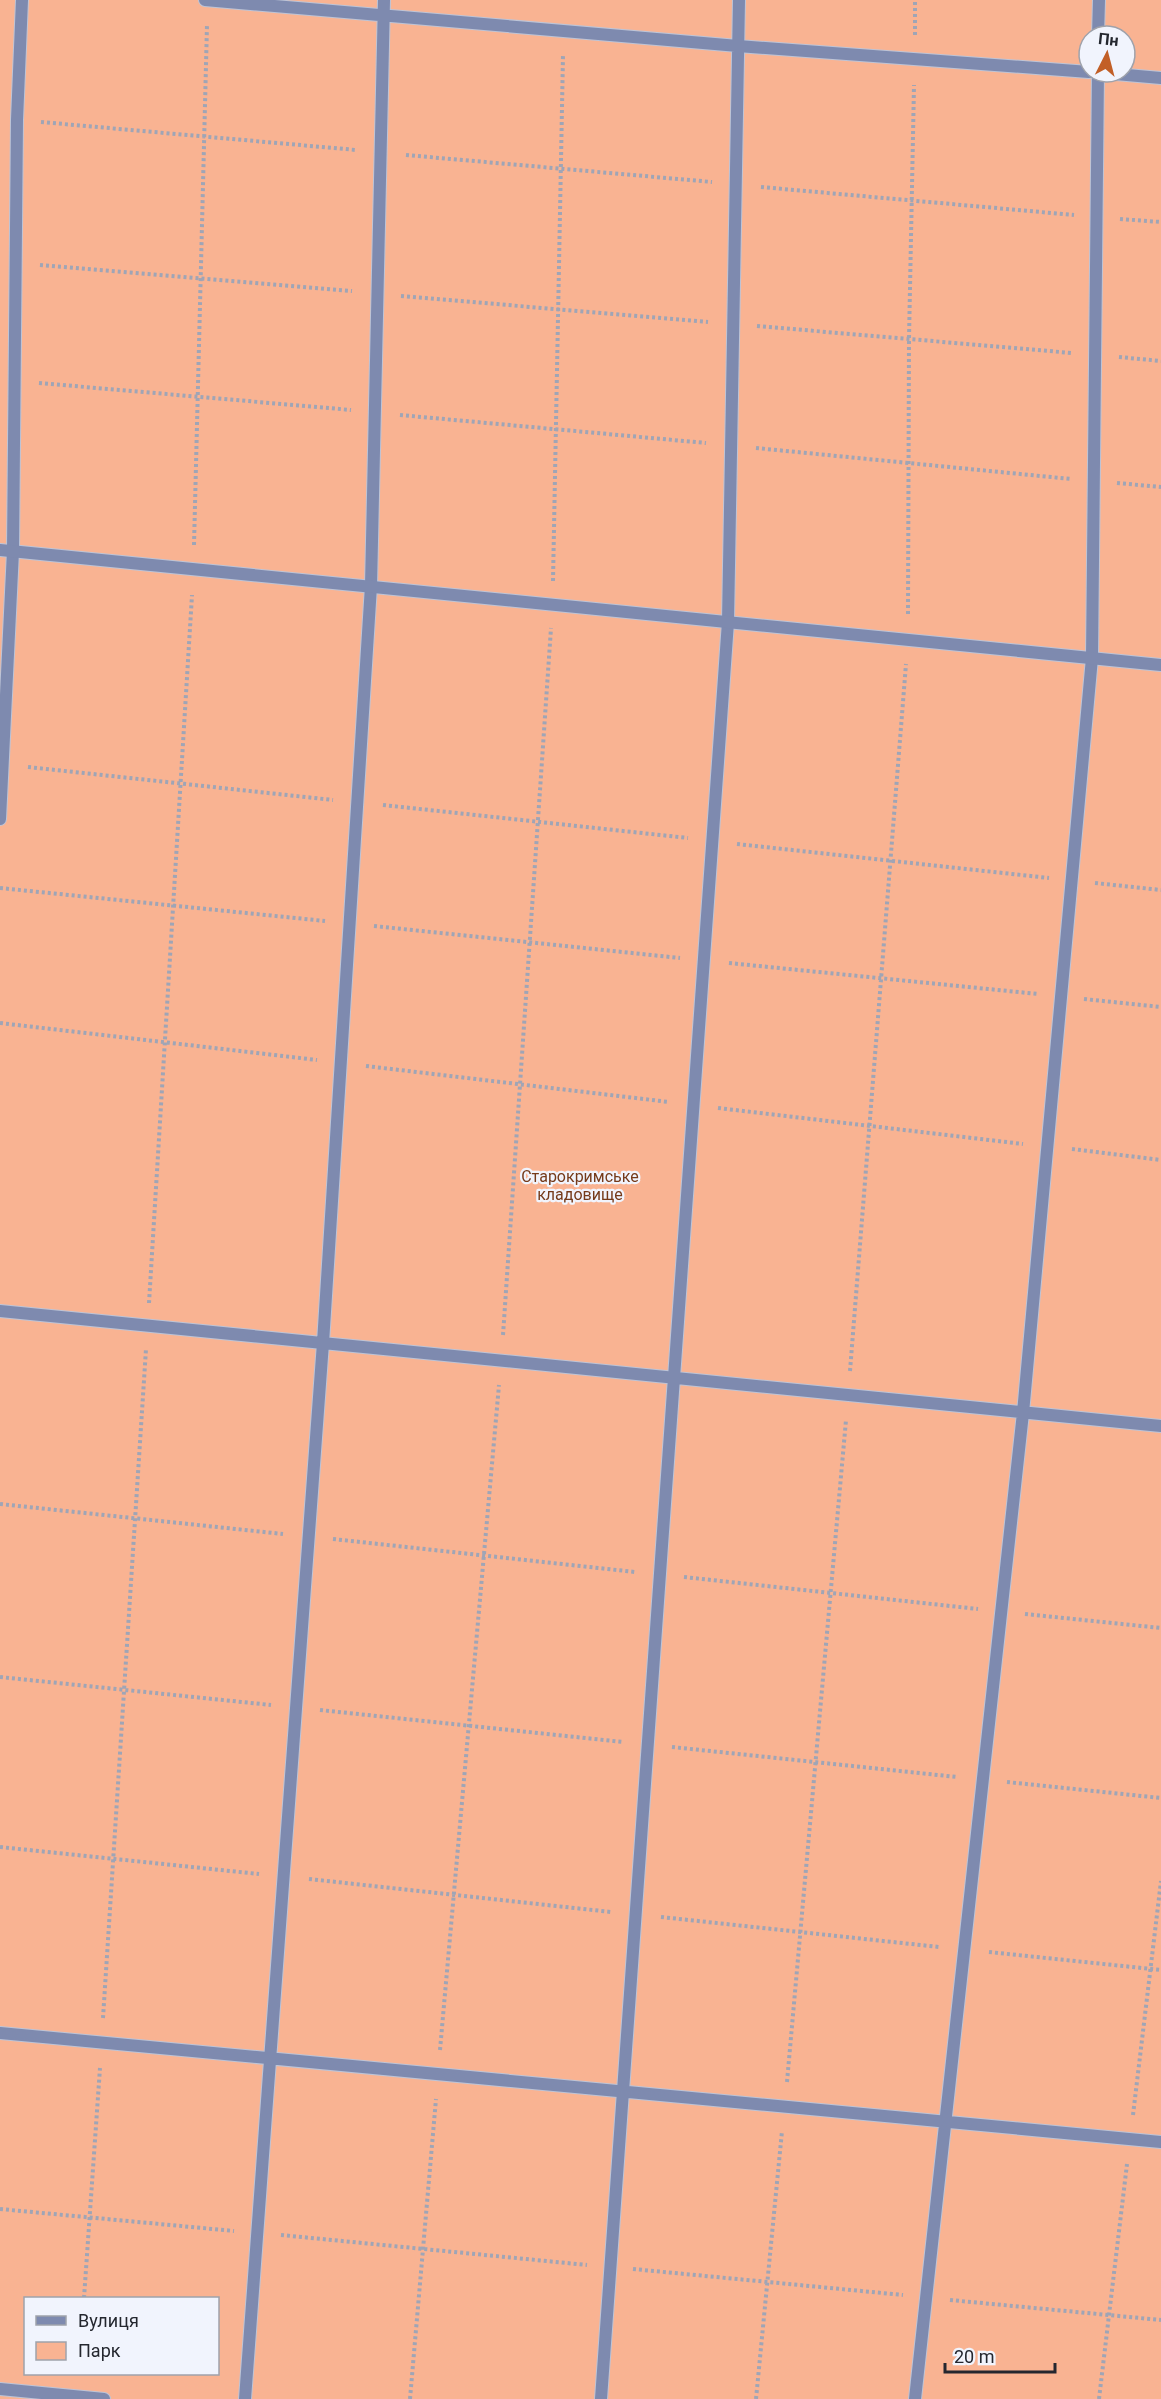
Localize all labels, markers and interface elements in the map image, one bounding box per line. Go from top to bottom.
north arrow [1077,24,1137,84]
text: Пн [1097,29,1120,50]
park label: Старокримське кладовище [521,1167,639,1204]
legend [24,2297,219,2375]
text: Вулиця [78,2310,139,2331]
scale bar [945,2336,1054,2374]
text: Парк [78,2340,121,2361]
text: 20 m [954,2346,994,2367]

